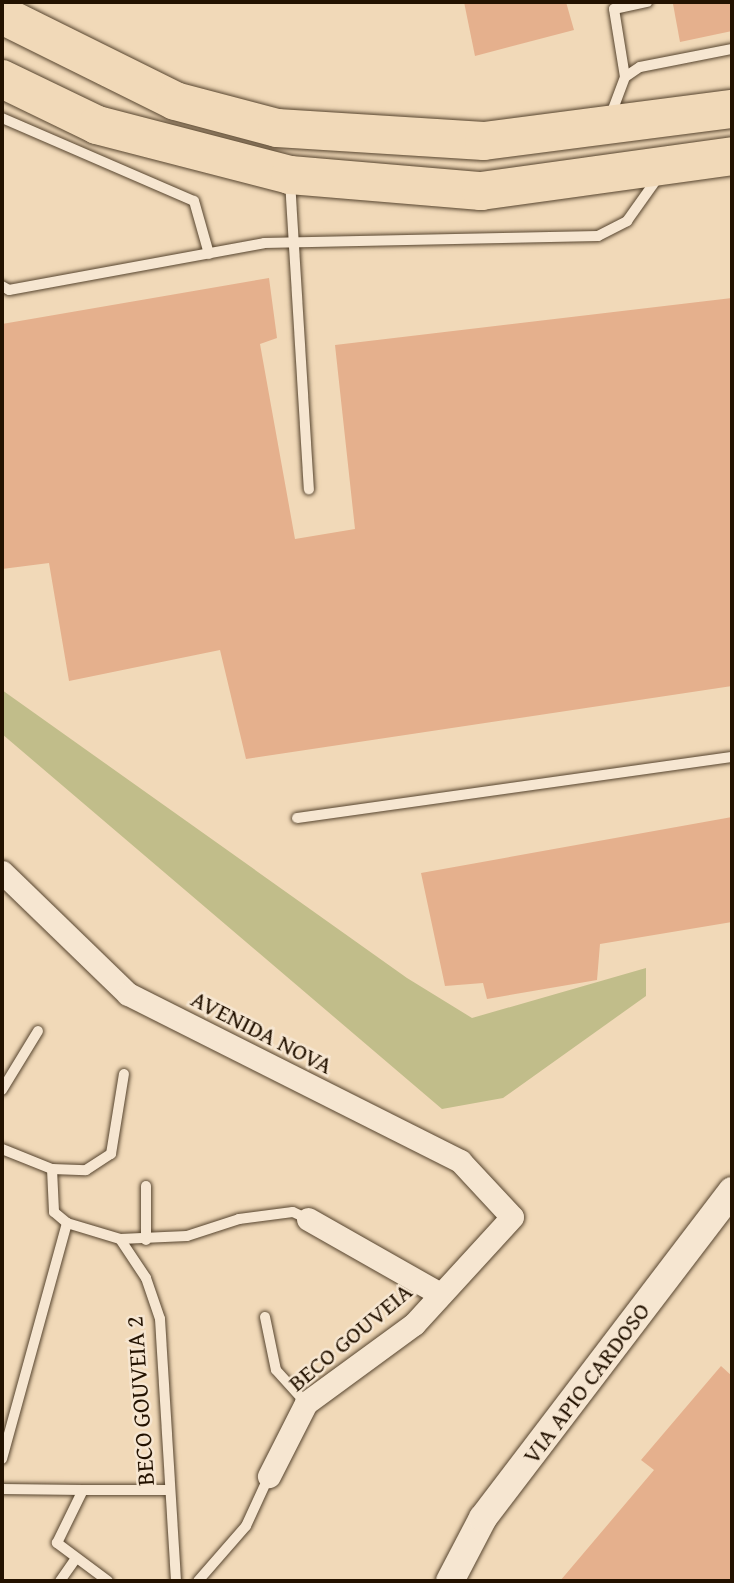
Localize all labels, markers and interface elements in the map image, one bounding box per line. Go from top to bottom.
street label: AVENIDA NOVA [186,984,338,1080]
street label: BECO GOUVEIA [282,1277,418,1397]
street label: VIA APIO CARDOSO [516,1297,656,1469]
street label: BECO GOUVEIA 2 [120,1315,160,1487]

